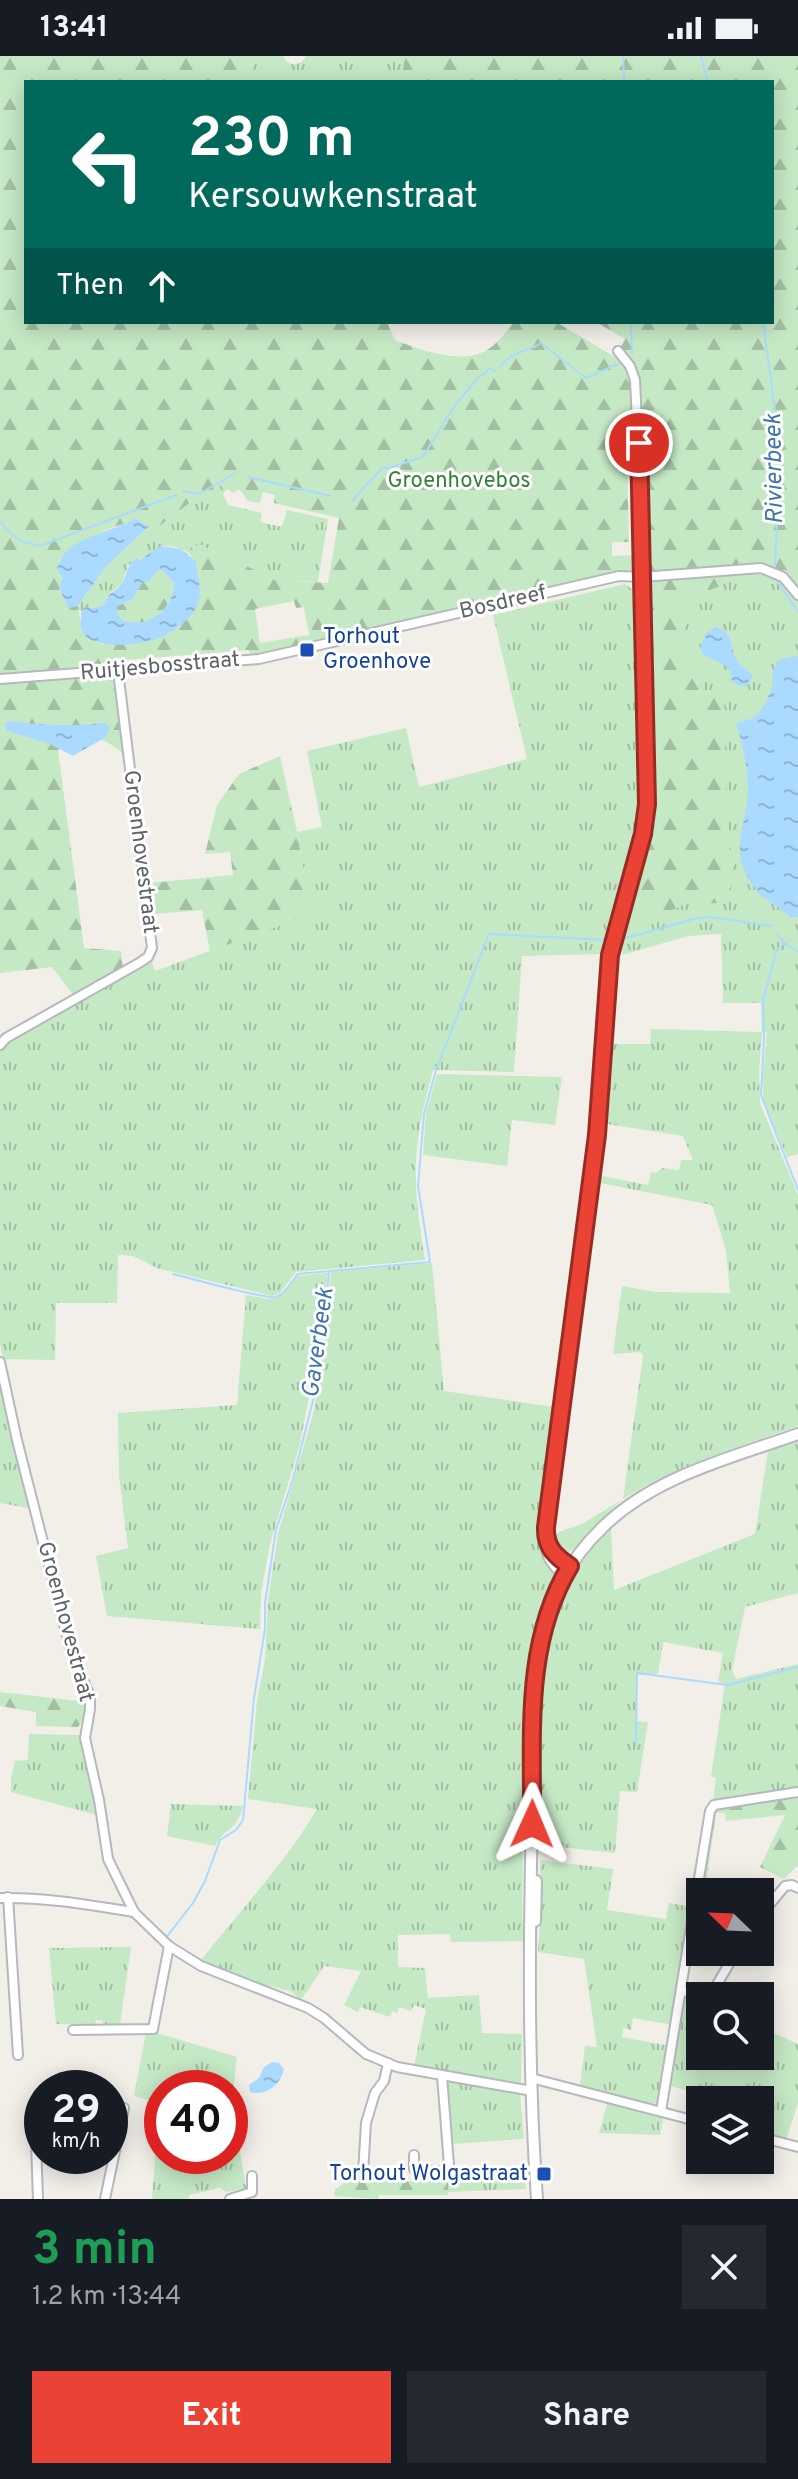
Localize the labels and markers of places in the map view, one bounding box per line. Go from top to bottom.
pin [605,409,673,477]
place label: Torhout Groenhove [323,624,431,676]
marker: Torhout Groenhove [298,641,316,659]
place label: Torhout Wolgastraat [329,2161,528,2188]
marker: Torhout Wolgastraat [535,2165,553,2183]

